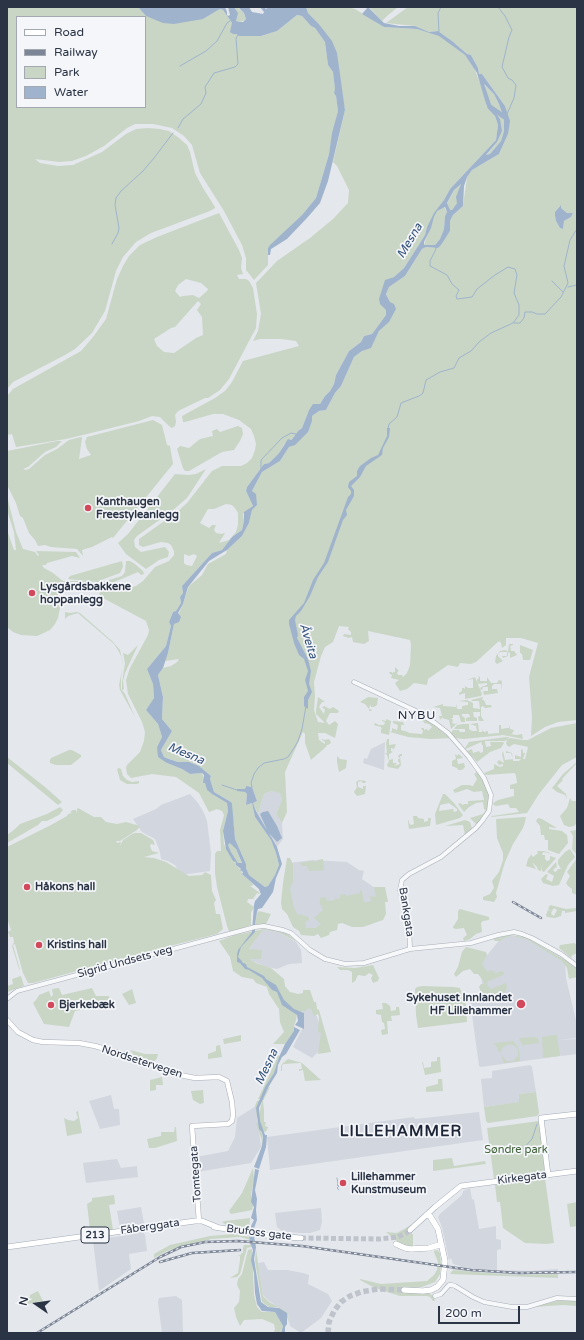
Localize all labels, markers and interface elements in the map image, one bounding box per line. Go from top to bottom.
legend [16,16,146,108]
text: Road [54,25,84,39]
text: Railway [54,45,98,59]
text: Park [54,65,80,79]
text: Water [54,85,88,99]
water label: Mesna [394,221,426,261]
place label: Kanthaugen Freestyleanlegg [96,495,179,521]
marker: Kanthaugen Freestyleanlegg [83,503,93,513]
place label: Lysgårdsbakkene hoppanlegg [40,580,131,606]
marker: Lysgårdsbakkene hoppanlegg [27,588,37,598]
water label: Åveita [296,622,320,660]
district label: NYBU [398,709,436,723]
water label: Mesna [166,740,206,768]
place label: Håkons hall [35,880,95,894]
marker: Håkons hall [22,882,32,892]
street label: Bankgata [396,886,416,938]
place label: Kristins hall [47,938,107,952]
marker: Kristins hall [34,940,44,950]
street label: Sigrid Undsets veg [76,943,174,981]
place label: Sykehuset Innlandet HF Lillehammer [406,991,512,1017]
place label: Bjerkebæk [59,998,115,1012]
marker: Sykehuset Innlandet HF Lillehammer [515,998,527,1010]
marker: Bjerkebæk [46,1000,56,1010]
street label: Nordsetervegen [100,1043,184,1081]
water label: Mesna [252,1047,282,1087]
district label: LILLEHAMMER [340,1123,462,1141]
park label: Søndre park [484,1143,548,1157]
street label: Tomtegata [187,1145,205,1203]
street label: Kirkegata [496,1168,548,1188]
place label: Lillehammer Kunstmuseum [351,1170,426,1196]
marker: Lillehammer Kunstmuseum [338,1178,348,1188]
street label: Fåberggata [120,1216,180,1238]
street label: Brufoss gate [226,1222,292,1244]
road number: 213 [81,1227,109,1243]
north arrow [16,1284,56,1324]
text: N [16,1295,31,1307]
scale bar [440,1298,522,1324]
text: 200 m [445,1306,482,1320]

